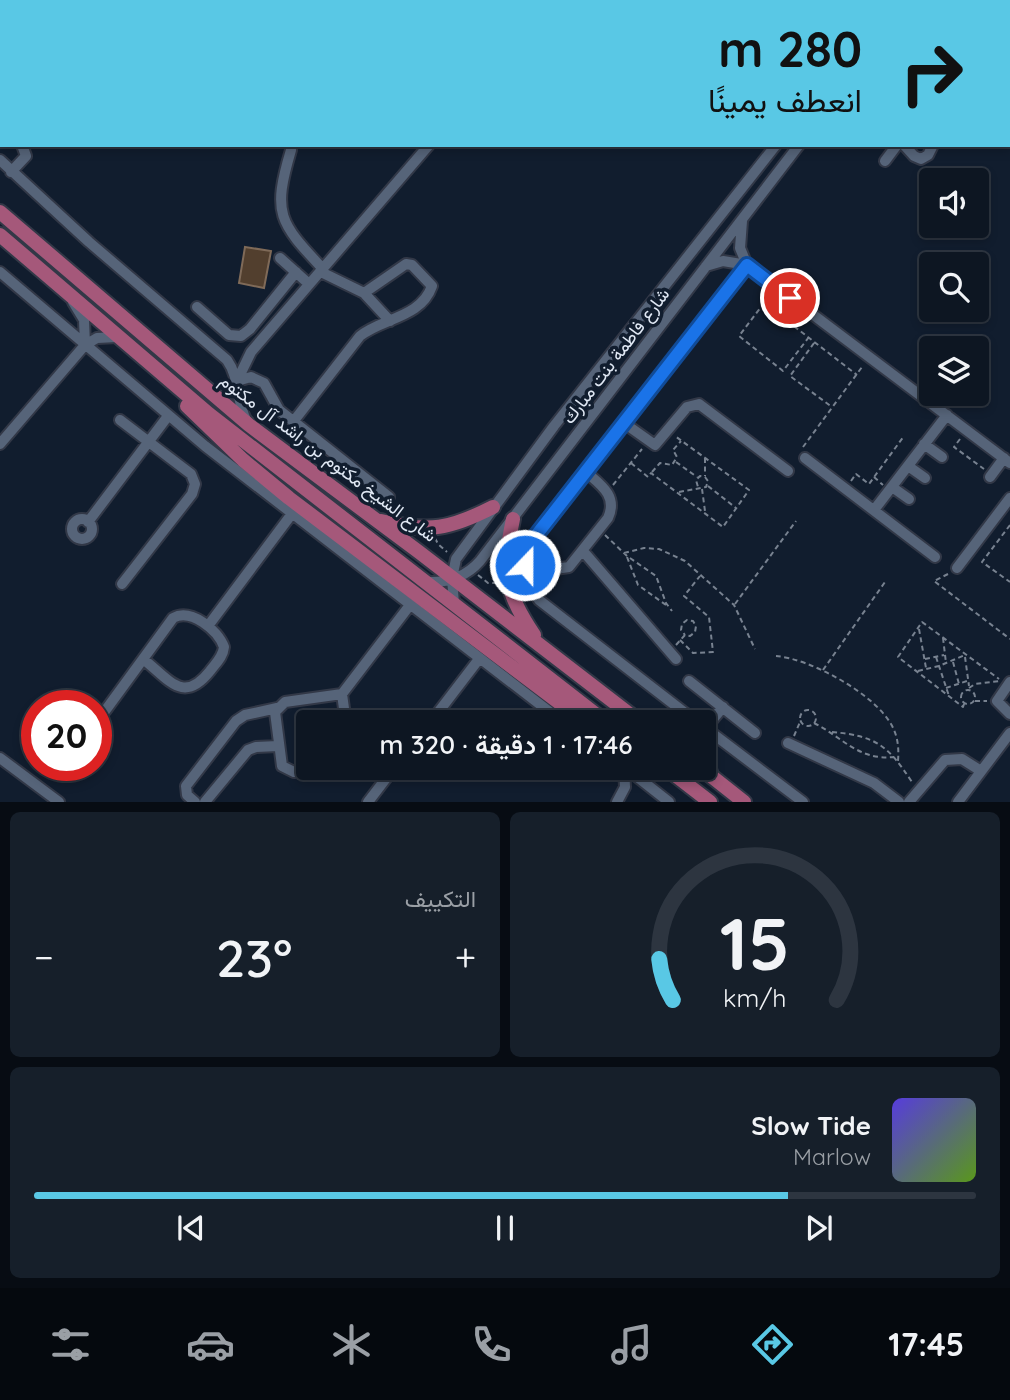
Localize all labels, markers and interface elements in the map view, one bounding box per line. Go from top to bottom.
text: 280 m [718,18,862,79]
icon: right [886,28,977,119]
text: انعطف يمينًا [708,80,862,120]
map controls [919,168,989,406]
button: sound [919,168,989,238]
button: search [919,252,989,322]
pin [760,268,820,328]
icon: arrive [771,279,809,317]
street label: شارع فاطمة بنت مبارك [557,283,675,429]
button: layers [919,336,989,406]
street label: شارع الشيخ مكتوم بن راشد آل مكتوم [215,368,441,548]
position arrow [488,528,562,602]
speed limit sign: 20 [21,690,112,781]
text: 17:46 · 1 دقيقة · 320 m [380,728,633,761]
text: التكييف [405,884,476,913]
text: 15 [720,898,790,989]
text: 23° [216,925,292,990]
text: − [34,933,54,981]
text: + [455,933,476,981]
text: km/h [723,982,787,1013]
text: Slow Tide [751,1109,871,1142]
text: Marlow [793,1142,871,1171]
icon: previous [172,1209,210,1247]
icon: pause [486,1209,524,1247]
icon: next [800,1209,838,1247]
icon: filters [46,1320,95,1369]
icon: car [186,1320,235,1369]
icon: climate [327,1320,376,1369]
icon: phone [467,1320,516,1369]
icon: music [607,1320,656,1369]
icon: directions [748,1320,797,1369]
text: 17:45 [888,1324,964,1364]

